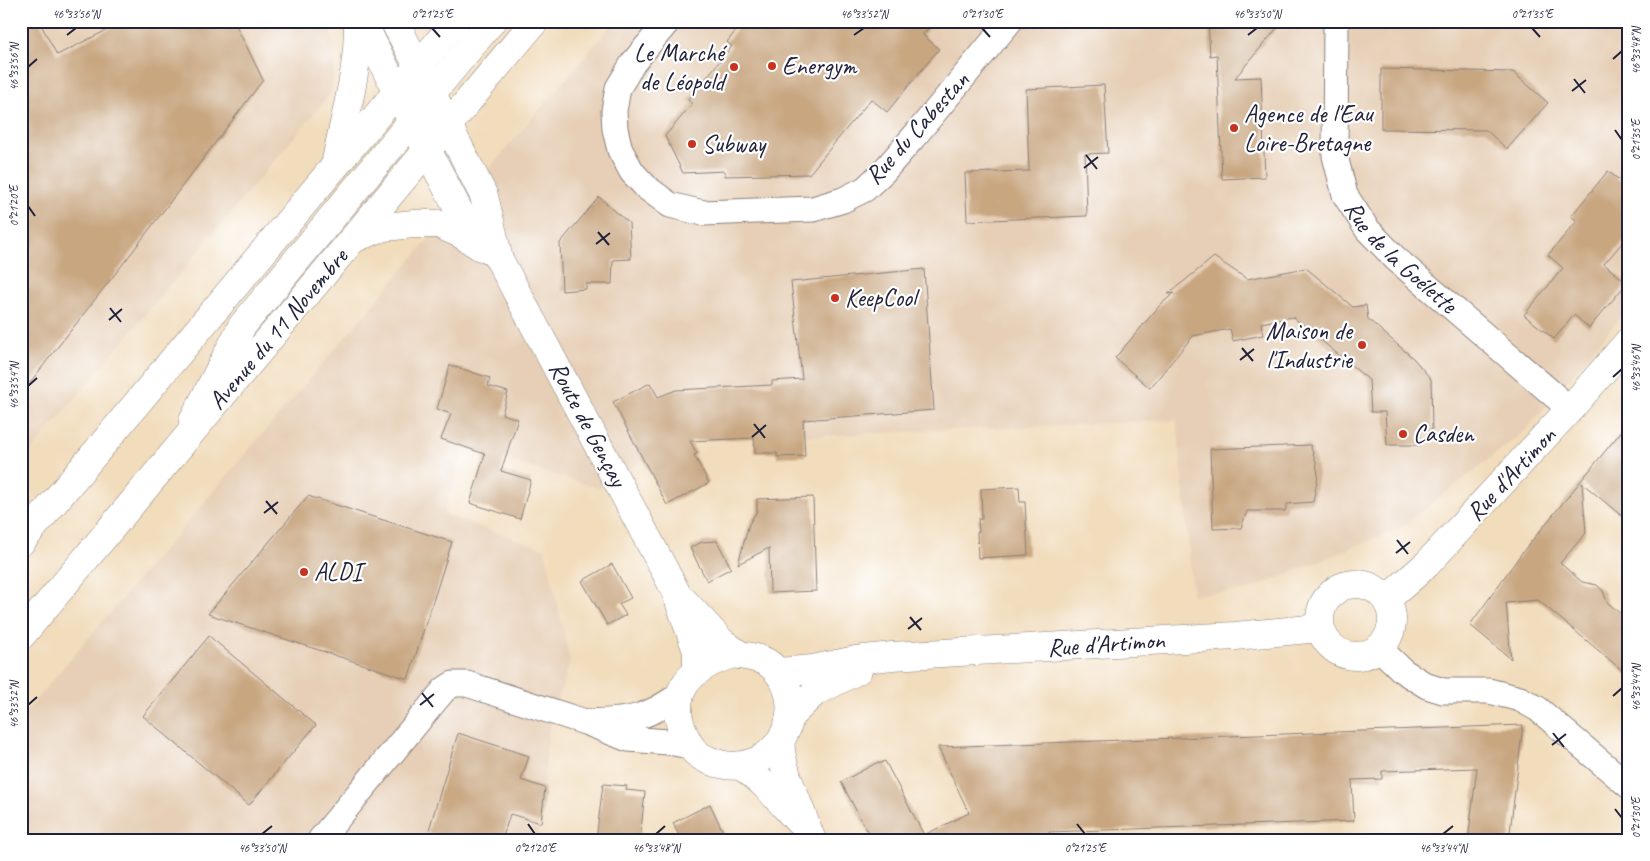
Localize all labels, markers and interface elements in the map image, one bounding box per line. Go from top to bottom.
text: 46°33'56"N [52,6,101,22]
text: 0°21'25"E [412,6,454,22]
text: 46°33'52"N [840,6,889,22]
text: 0°21'30"E [962,6,1004,22]
text: 46°33'50"N [1233,6,1282,22]
text: 0°21'35"E [1512,6,1554,22]
text: 46°33'48"N [1628,26,1644,75]
place label: Le Marché de Léopold [634,37,728,98]
text: 46°33'56"N [6,42,22,91]
place label: Energym [782,50,858,82]
marker: Energym [766,60,778,72]
marker: Le Marché de Léopold [728,61,740,73]
street label: Rue du Cabestan [858,64,977,191]
place label: Agence de l'Eau Loire-Bretagne [1244,98,1375,159]
text: 0°21'35"E [1628,118,1644,161]
marker: Agence de l'Eau Loire-Bretagne [1228,122,1240,134]
place label: Subway [702,128,767,160]
marker: Subway [686,138,698,150]
text: 0°21'20"E [6,184,22,227]
street label: Rue de la Goélette [1337,195,1465,322]
street label: Avenue du 11 Novembre [201,240,356,416]
place label: KeepCool [845,282,921,314]
marker: KeepCool [829,292,841,304]
place label: Maison de l'Industrie [1266,315,1354,376]
marker: Maison de l'Industrie [1356,339,1368,351]
text: 46°33'46"N [1628,344,1644,393]
street label: Route de Gençay [542,356,635,494]
text: 46°33'54"N [6,361,22,410]
place label: Casden [1413,418,1475,450]
street label: Rue d'Artimon [1459,420,1563,528]
marker: Casden [1397,428,1409,440]
place label: ALDI [314,556,366,588]
marker: ALDI [298,566,310,578]
street label: Rue d'Artimon [1046,624,1166,664]
text: 46°33'44"N [1628,663,1644,712]
text: 46°33'52"N [6,680,22,729]
text: 0°21'30"E [1628,796,1644,839]
text: 46°33'50"N [238,840,287,856]
text: 0°21'20"E [515,840,557,856]
text: 46°33'48"N [632,840,681,856]
text: 0°21'25"E [1065,840,1107,856]
text: 46°33'44"N [1419,840,1468,856]

